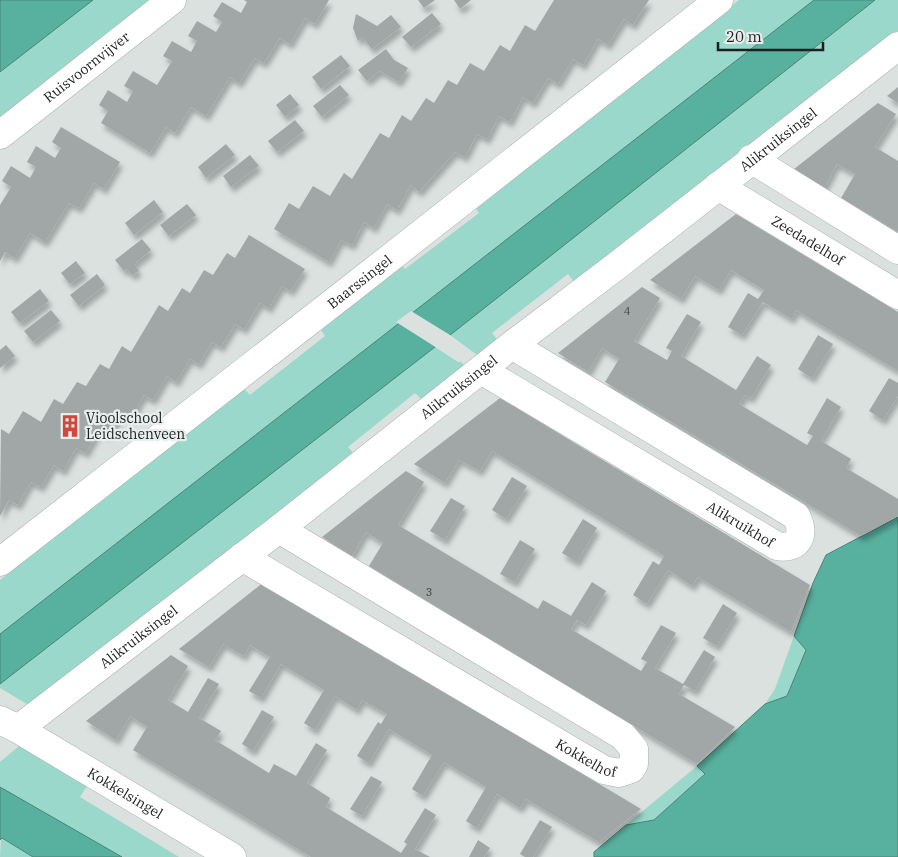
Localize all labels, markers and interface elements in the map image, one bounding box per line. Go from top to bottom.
scale bar [718,20,823,52]
street label: Ruisvoornvijver [40,27,134,106]
text: 20 m [726,27,762,46]
street label: Alikruiksingel [736,104,821,175]
street label: Zeedadelhof [768,212,848,270]
street label: Baarssingel [324,251,396,313]
house number: 4 [624,304,631,318]
street label: Alikruiksingel [417,351,501,423]
place label: Vioolschool Leidschenveen [86,409,185,443]
building icon: Vioolschool Leidschenveen [57,413,83,439]
street label: Alikruikhof [704,497,779,552]
house number: 3 [426,585,432,599]
street label: Alikruiksingel [96,601,181,672]
street label: Kokkelhof [553,735,619,781]
street label: Kokkelsingel [84,764,166,823]

